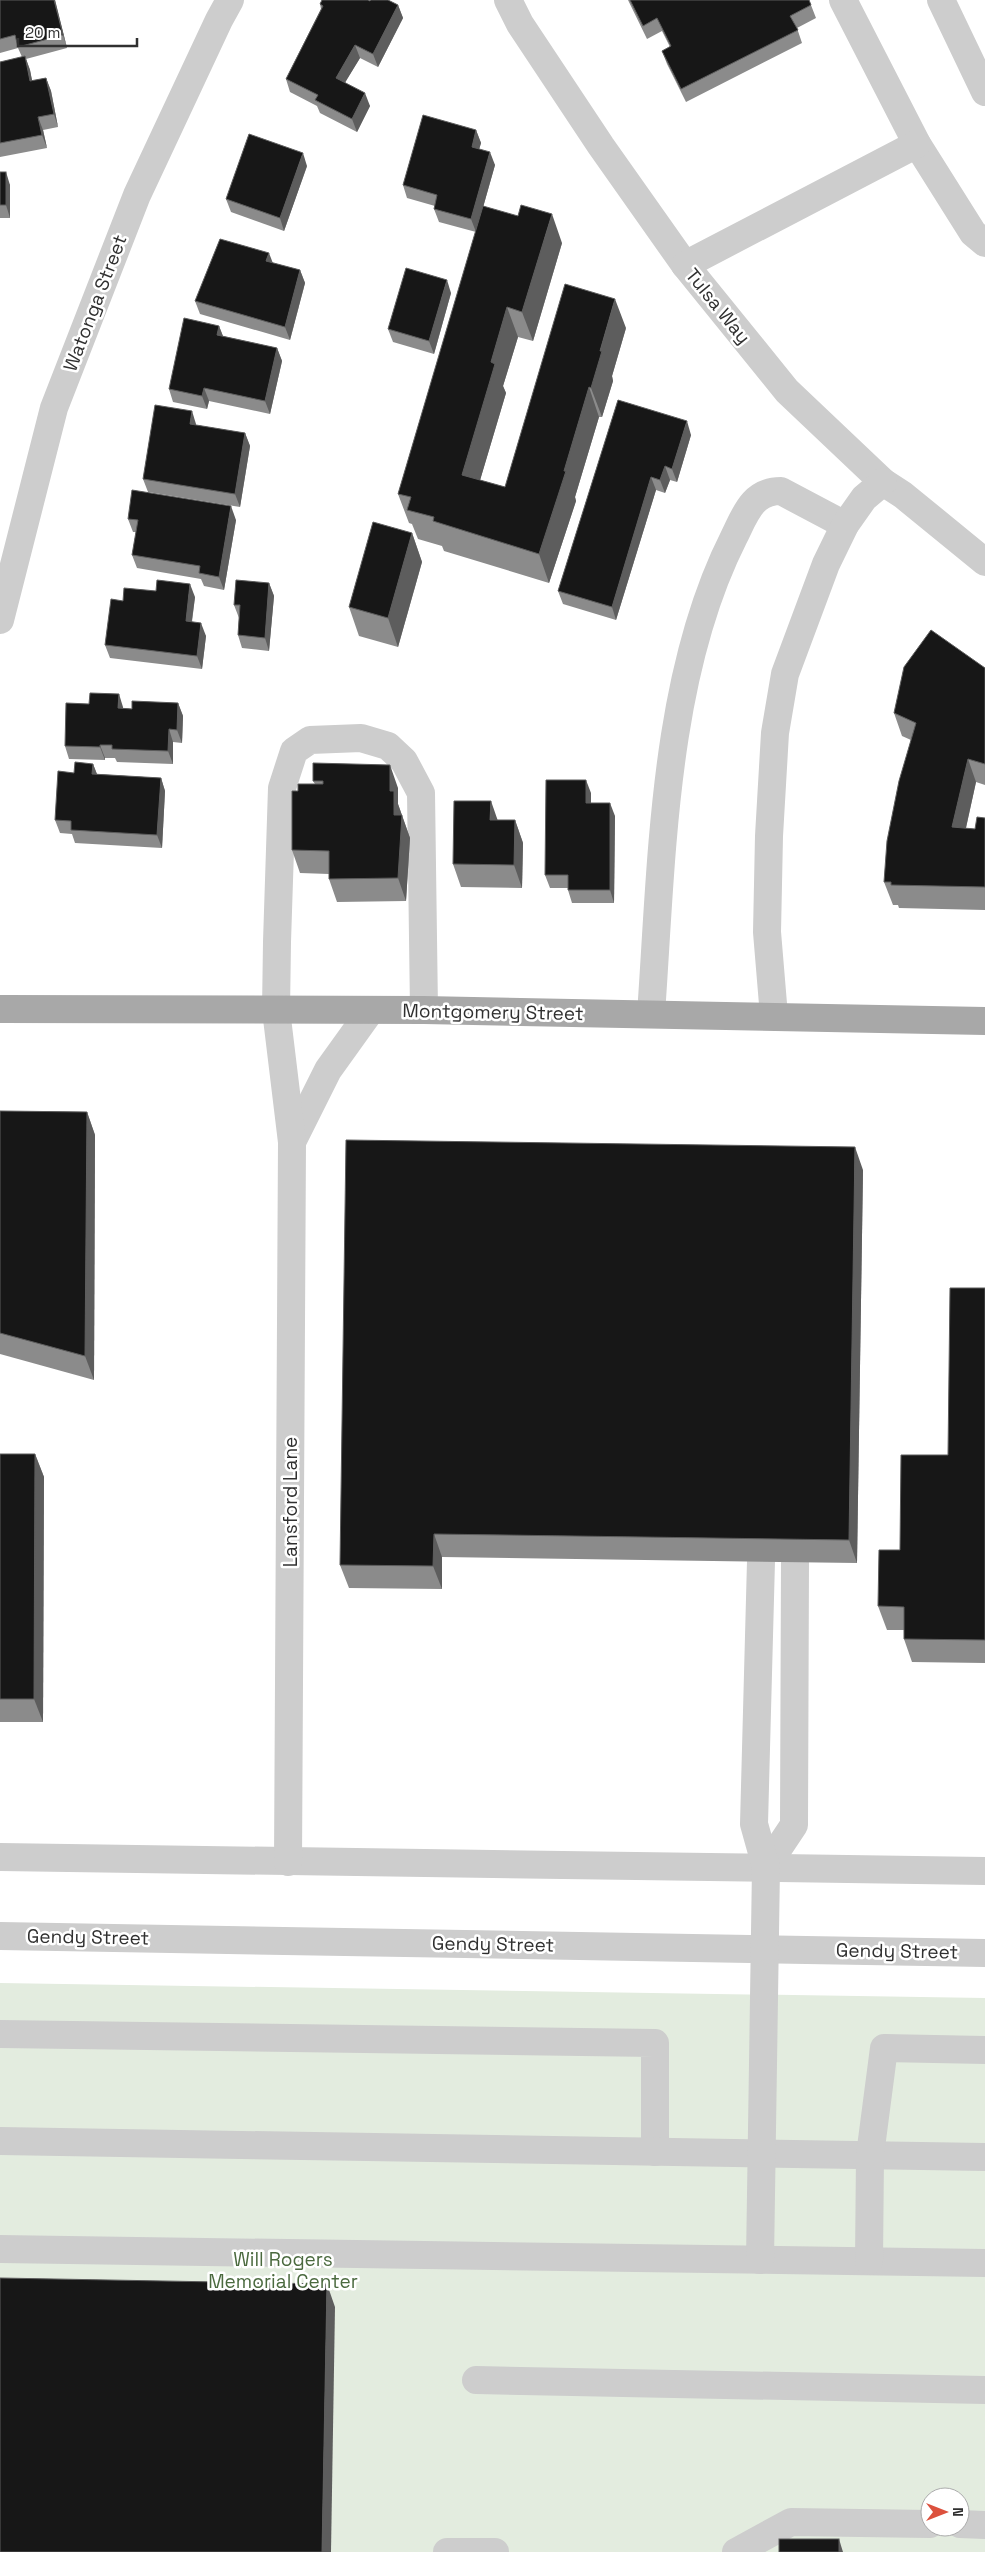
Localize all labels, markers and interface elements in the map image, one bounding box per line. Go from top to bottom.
scale bar [18,15,136,47]
text: 20 m [25,23,60,42]
street label: Watonga Street [57,231,133,375]
street label: Tulsa Way [680,263,756,349]
street label: Montgomery Street [402,998,584,1026]
street label: Lansford Lane [278,1437,303,1567]
street label: Gendy Street [27,1923,149,1951]
street label: Gendy Street [432,1930,554,1958]
street label: Gendy Street [836,1937,958,1965]
park label: Will Rogers Memorial Center [208,2247,358,2294]
north arrow [920,2487,970,2537]
text: N [949,2507,967,2517]

